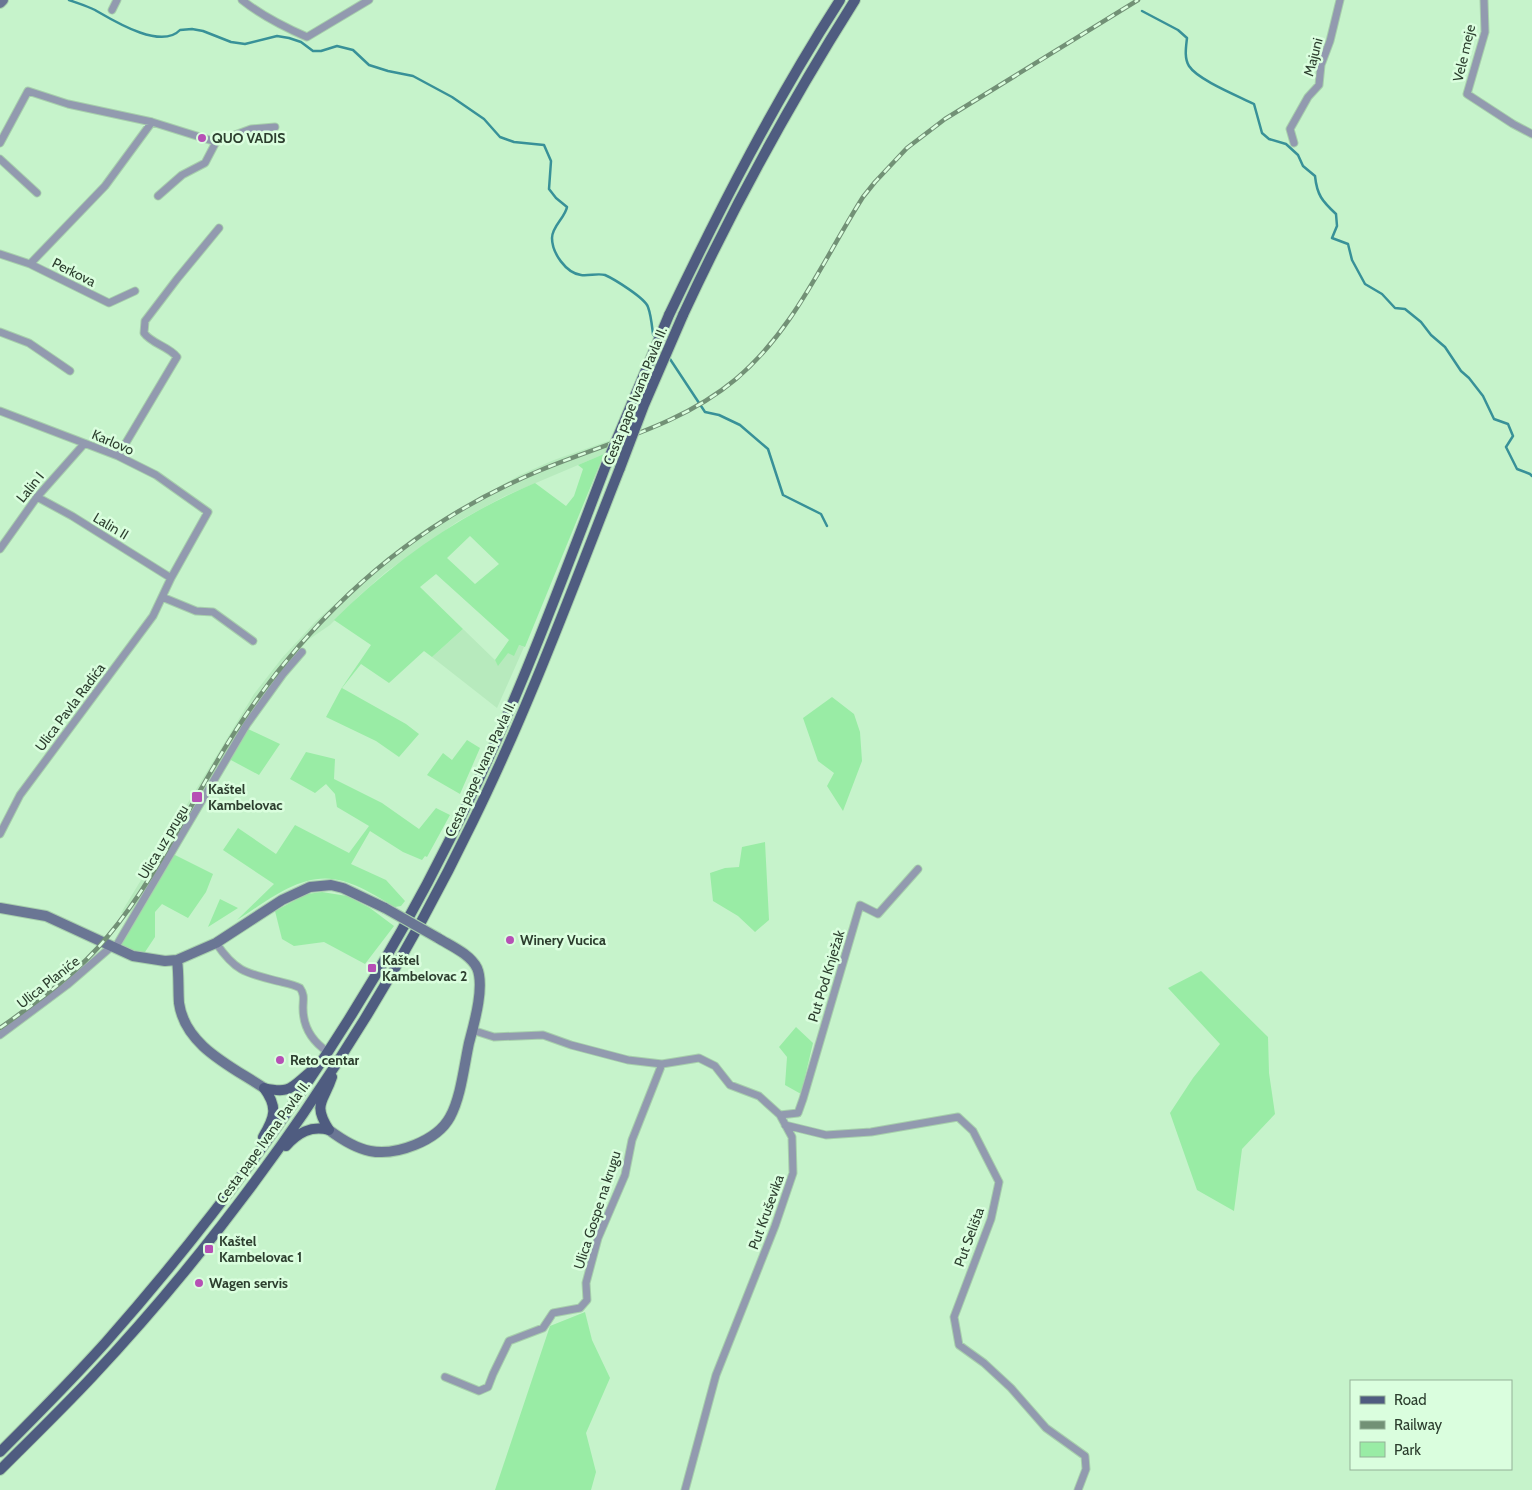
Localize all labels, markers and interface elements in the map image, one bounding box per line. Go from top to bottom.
street label: Vele meje [1449,23,1479,83]
street label: Majuni [1299,36,1327,78]
place label: QUO VADIS [212,129,285,147]
marker: QUO VADIS [196,132,208,144]
street label: Perkova [49,253,99,291]
street label: Cesta pape Ivana Pavla II. [599,324,671,468]
street label: Karlovo [89,425,137,459]
street label: Lalin I [12,468,48,506]
street label: Lalin II [90,508,132,544]
street label: Ulica Pavla Radića [31,659,109,755]
street label: Cesta pape Ivana Pavla II. [441,698,519,840]
place label: Kaštel Kambelovac [208,780,283,814]
marker: Kaštel Kambelovac [190,790,204,804]
street label: Ulica uz prugu [134,802,192,882]
street label: Put Pod Knježak [803,927,849,1024]
place label: Winery Vucica [520,931,606,949]
marker: Winery Vucica [504,934,516,946]
place label: Kaštel Kambelovac 2 [382,951,467,985]
street label: Ulica Planiće [13,952,83,1012]
marker: Kaštel Kambelovac 2 [366,962,378,974]
place label: Reto centar [290,1051,360,1069]
marker: Reto centar [274,1054,286,1066]
street label: Cesta pape Ivana Pavla II. [212,1077,314,1207]
street label: Ulica Gospe na krugu [569,1149,625,1271]
street label: Put Kruševika [744,1172,788,1252]
street label: Put Selišta [950,1205,988,1269]
place label: Kaštel Kambelovac 1 [219,1232,302,1266]
marker: Kaštel Kambelovac 1 [203,1243,215,1255]
place label: Wagen servis [209,1274,288,1292]
marker: Wagen servis [193,1277,205,1289]
legend [1350,1380,1512,1470]
text: Road [1394,1391,1427,1409]
text: Railway [1394,1416,1443,1434]
text: Park [1394,1441,1421,1459]

